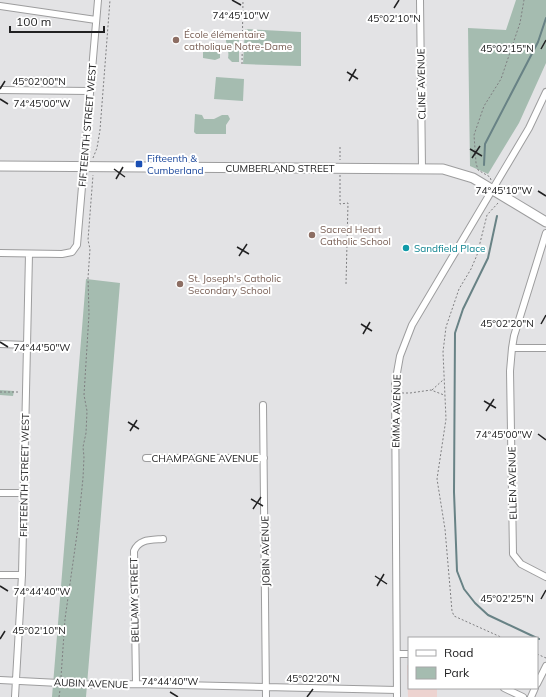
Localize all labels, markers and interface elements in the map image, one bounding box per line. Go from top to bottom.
scale bar [10,8,104,34]
text: 74°45'10"W [213,9,269,22]
text: 45°02'10"N [367,12,421,25]
text: 100 m [16,14,51,29]
place label: École élémentaire catholique Notre-Dame [184,28,292,53]
marker: École élémentaire catholique Notre-Dame [171,35,181,45]
text: 45°02'15"N [480,42,534,55]
street label: CLINE AVENUE [414,48,429,120]
street label: FIFTEENTH STREET WEST [76,63,99,187]
text: 45°02'00"N [12,75,66,88]
text: 74°45'00"W [14,97,70,110]
place label: Fifteenth & Cumberland [147,152,204,177]
marker: Fifteenth & Cumberland [134,159,144,169]
street label: CUMBERLAND STREET [225,162,335,175]
text: 74°45'10"W [476,184,532,197]
place label: Sacred Heart Catholic School [320,223,391,248]
marker: Sacred Heart Catholic School [307,230,317,240]
place label: Sandfield Place [414,242,485,255]
marker: Sandfield Place [401,243,411,253]
place label: St. Joseph's Catholic Secondary School [188,272,281,297]
marker: St. Joseph's Catholic Secondary School [175,279,185,289]
text: 45°02'20"N [480,317,534,330]
text: 74°44'50"W [14,341,70,354]
street label: EMMA AVENUE [389,374,404,448]
street label: FIFTEENTH STREET WEST [17,413,32,537]
text: 74°45'00"W [476,428,532,441]
street label: ELLEN AVENUE [505,446,520,520]
street label: CHAMPAGNE AVENUE [151,452,259,465]
street label: JOBIN AVENUE [258,515,273,586]
street label: BELLAMY STREET [127,558,142,642]
text: 74°44'40"W [14,585,70,598]
text: 45°02'25"N [480,592,534,605]
text: 45°02'10"N [12,624,66,637]
legend [408,637,538,689]
text: Road [444,645,473,660]
text: Park [444,665,470,680]
text: 45°02'20"N [286,672,340,685]
text: 74°44'40"W [142,675,198,688]
street label: AUBIN AVENUE [54,676,128,691]

